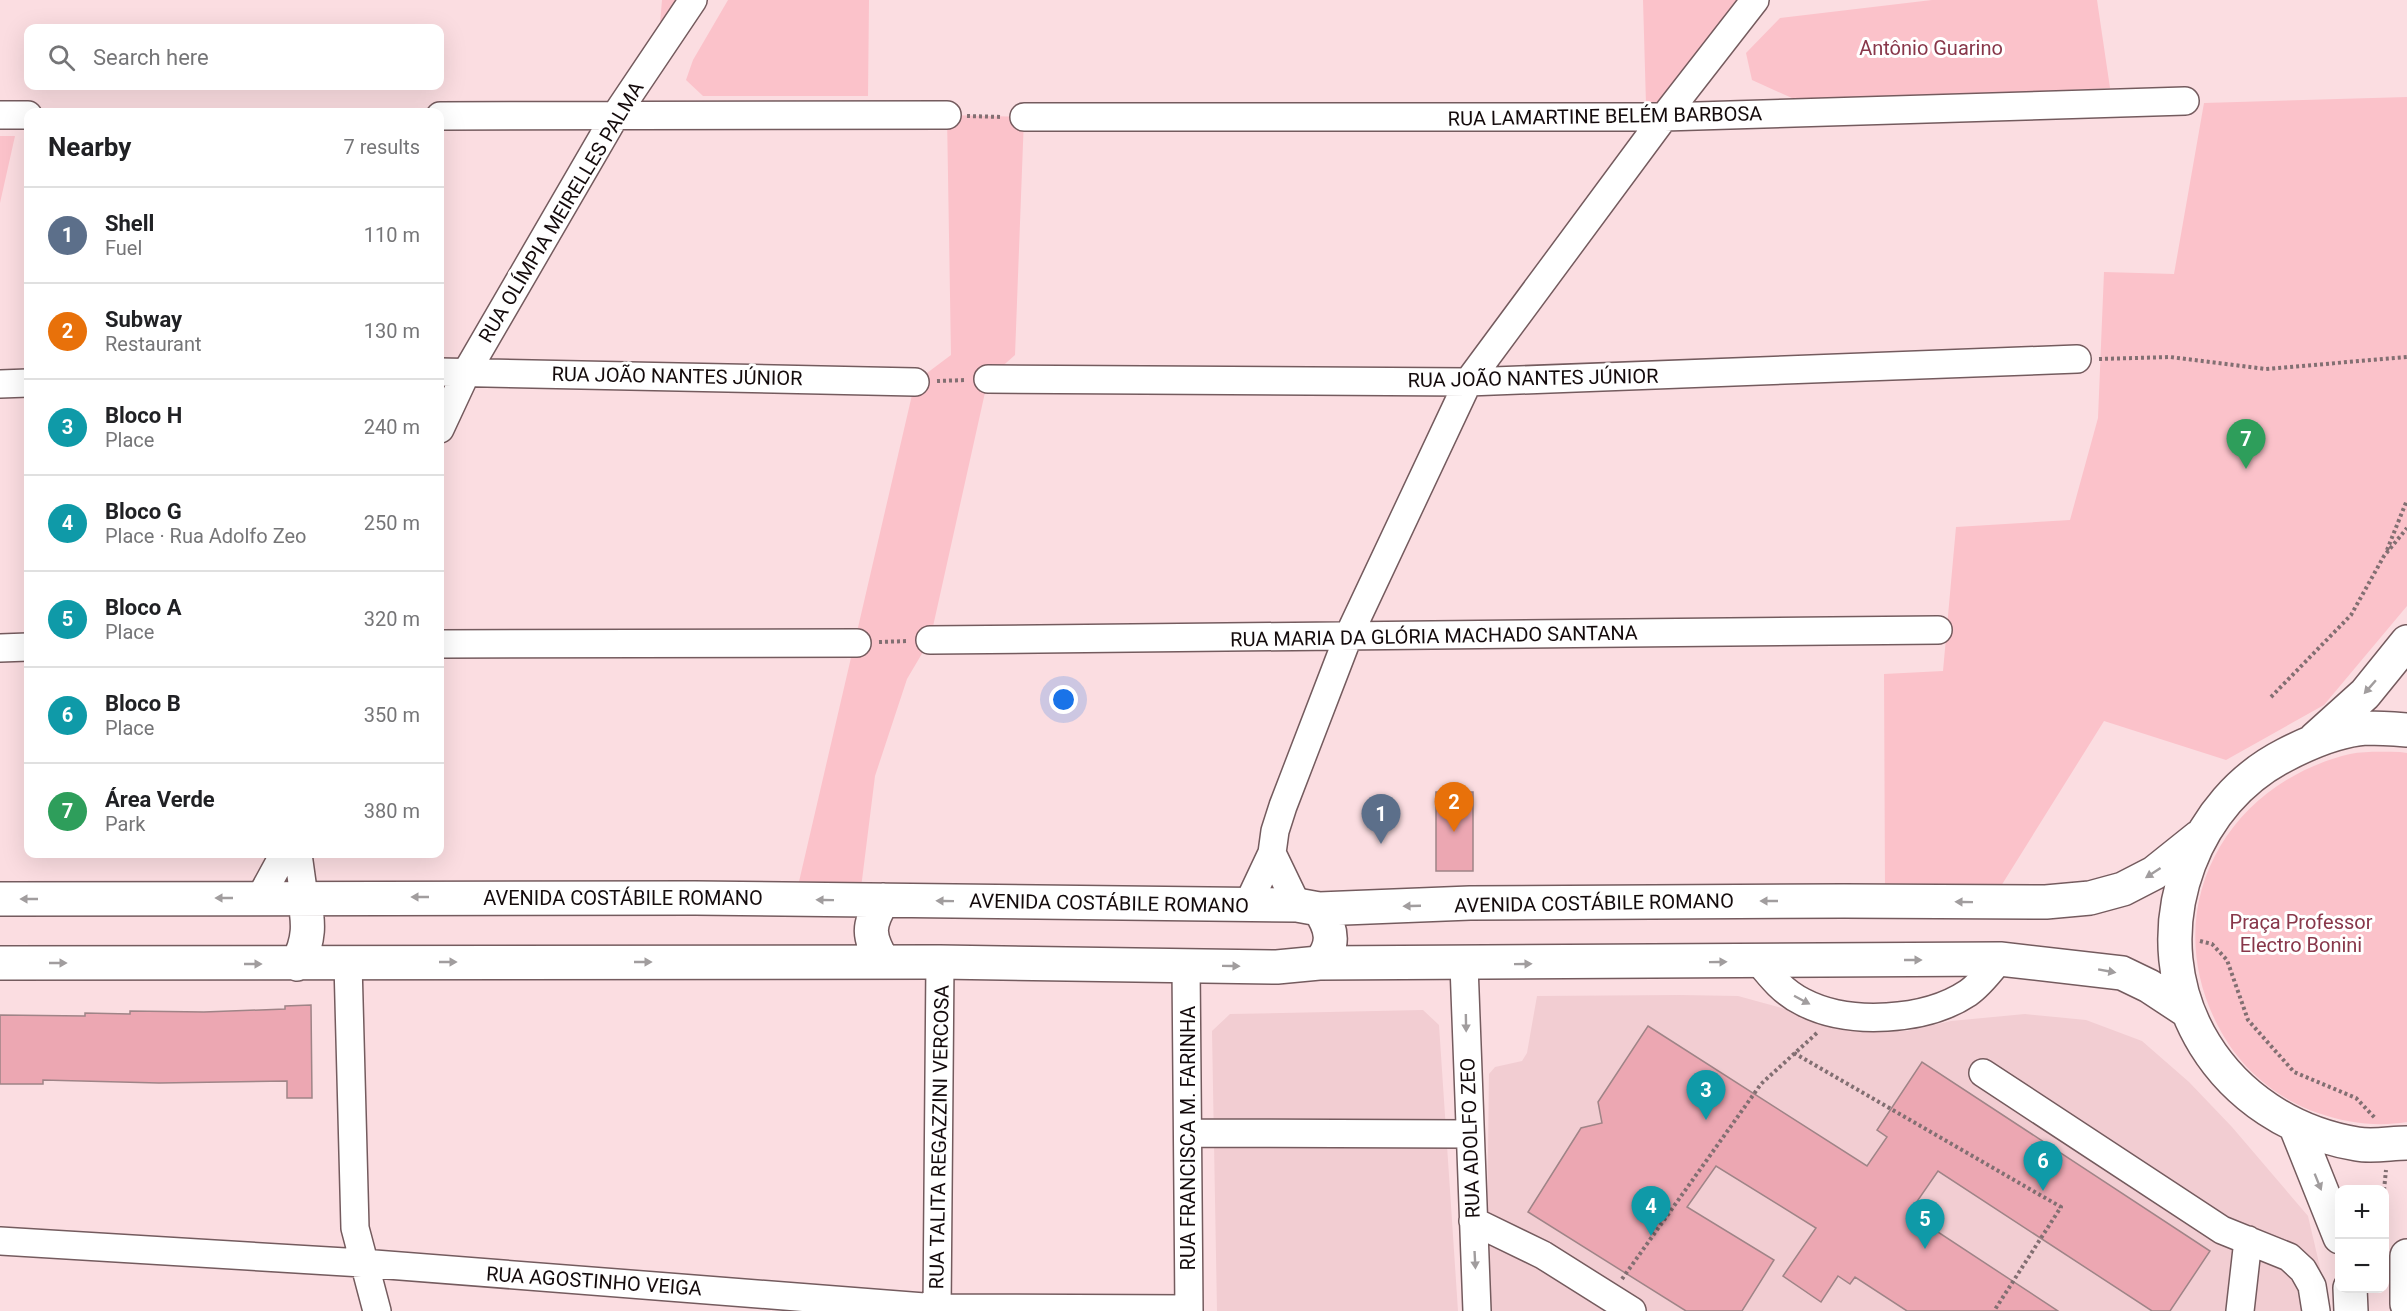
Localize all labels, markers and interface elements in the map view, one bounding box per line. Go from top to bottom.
search box [24,24,444,90]
park label: Antônio Guarino [1859,36,2003,60]
icon: search [45,41,78,74]
text: Search here [93,45,209,70]
street label: RUA OLÍMPIA MEIRELLES PALMA [473,77,649,347]
street label: RUA LAMARTINE BELÉM BARBOSA [1447,101,1763,131]
text: Nearby [48,132,131,162]
text: 7 results [344,135,420,159]
text: Shell [105,211,154,236]
text: 1 [62,223,73,247]
text: 110 m [364,223,420,247]
text: Fuel [105,236,142,260]
text: Subway [105,307,182,332]
text: 2 [62,319,73,343]
text: 130 m [364,319,420,343]
text: Restaurant [105,332,202,356]
street label: RUA JOÃO NANTES JÚNIOR [551,362,803,390]
street label: RUA JOÃO NANTES JÚNIOR [1407,364,1659,392]
text: Bloco H [105,403,182,428]
text: 3 [62,415,73,439]
text: 240 m [364,415,420,439]
pin: 7 [2226,420,2266,469]
text: Place [105,428,154,452]
text: Bloco G [105,499,182,524]
text: 4 [62,511,73,535]
text: 250 m [364,511,420,535]
text: Place · Rua Adolfo Zeo [105,524,306,548]
text: Bloco A [105,595,181,620]
text: 5 [62,607,73,631]
text: 320 m [364,607,420,631]
text: Place [105,620,154,644]
street label: RUA MARIA DA GLÓRIA MACHADO SANTANA [1230,620,1638,652]
one-way arrow [2364,679,2377,694]
your location [1049,685,1078,714]
text: Bloco B [105,691,181,716]
text: 6 [62,703,73,727]
text: 350 m [364,703,420,727]
text: Place [105,716,154,740]
pin: 2 [1434,782,1474,832]
text: Área Verde [105,787,215,812]
pin: 1 [1362,794,1400,844]
text: 7 [62,799,73,823]
text: 380 m [364,799,420,823]
text: Park [105,812,145,836]
one-way arrow [2145,867,2161,878]
street label: AVENIDA COSTÁBILE ROMANO [483,886,763,910]
street label: AVENIDA COSTÁBILE ROMANO [969,889,1249,917]
street label: AVENIDA COSTÁBILE ROMANO [1454,889,1734,917]
one-way arrow [215,893,234,903]
one-way arrow [410,893,429,902]
one-way arrow [20,894,39,904]
one-way arrow [815,895,834,905]
one-way arrow [935,896,954,906]
one-way arrow [1759,896,1778,906]
one-way arrow [1954,897,1973,907]
one-way arrow [1402,901,1421,910]
park label: Praça Professor Electro Bonini [2230,910,2373,957]
one-way arrow [1903,955,1922,965]
one-way arrow [439,957,458,967]
one-way arrow [634,957,653,967]
one-way arrow [1708,957,1727,967]
one-way arrow [49,958,68,968]
one-way arrow [244,959,263,969]
one-way arrow [1513,959,1532,969]
one-way arrow [1222,961,1241,971]
one-way arrow [2098,966,2117,975]
street label: RUA TALITA REGAZZINI VERCOSA [924,985,954,1289]
one-way arrow [1794,995,1811,1005]
street label: RUA FRANCISCA M. FARINHA [1176,1006,1200,1270]
one-way arrow [1461,1014,1470,1033]
street label: RUA ADOLFO ZEO [1455,1057,1485,1219]
pin: 3 [1686,1070,1726,1120]
pin: 6 [2024,1142,2062,1191]
one-way arrow [2314,1173,2324,1191]
map controls [2335,1185,2389,1293]
button: + [2335,1185,2389,1239]
pin: 4 [1632,1186,1670,1236]
pin: 5 [1906,1200,1944,1249]
button: − [2335,1239,2389,1293]
one-way arrow [1470,1250,1479,1269]
street label: RUA AGOSTINHO VEIGA [485,1261,703,1301]

